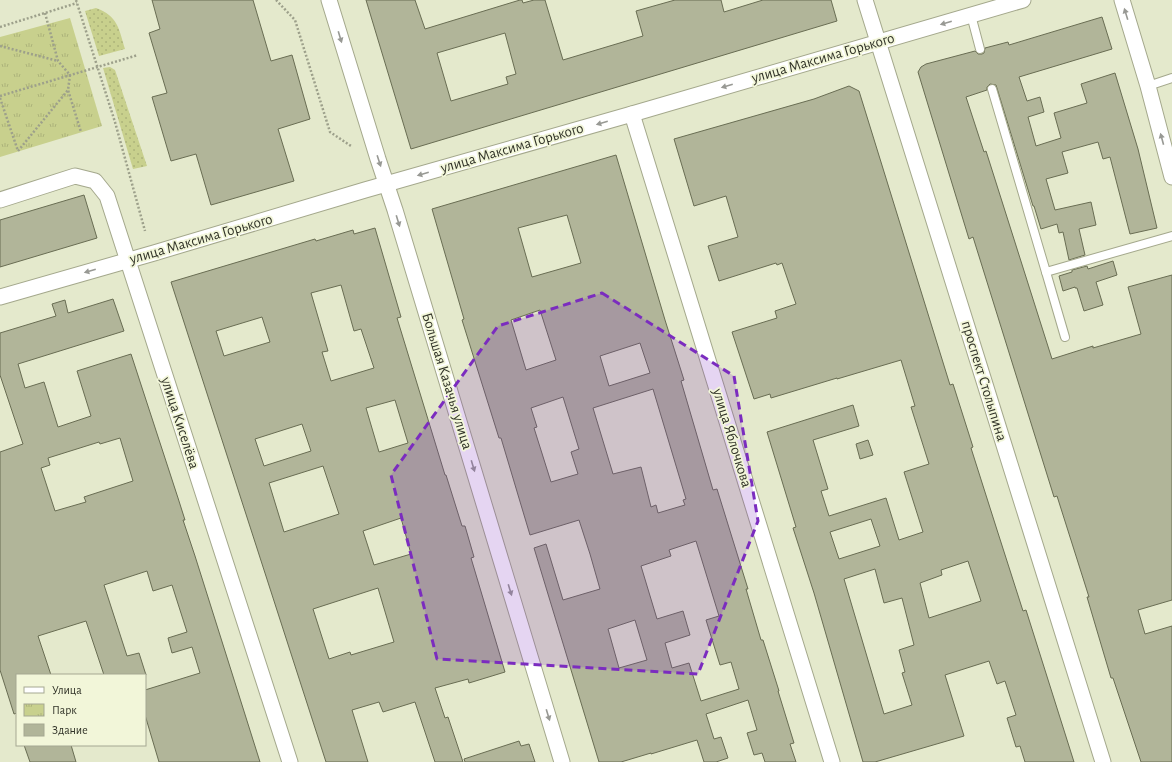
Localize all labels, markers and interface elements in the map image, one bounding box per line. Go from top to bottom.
one-way arrow [1123,8,1129,20]
one-way arrow [939,20,951,26]
street label: улица Максима Горького [749,30,896,86]
one-way arrow [337,32,343,44]
one-way arrow [721,83,733,89]
street label: улица Максима Горького [438,120,585,176]
one-way arrow [596,120,608,126]
one-way arrow [1159,133,1165,145]
one-way arrow [376,156,382,168]
one-way arrow [417,171,429,177]
street label: улица Максима Горького [127,211,274,267]
one-way arrow [395,215,401,227]
one-way arrow [84,268,96,274]
street label: Большая Казачья улица [419,311,475,451]
street label: проспект Столыпина [959,319,1009,443]
street label: улица Киселёва [158,374,202,471]
street label: улица Яблочкова [710,386,754,489]
one-way arrow [470,460,476,472]
one-way arrow [507,585,513,597]
legend [16,674,146,746]
text: Улица [52,684,82,696]
text: Парк [52,704,77,716]
one-way arrow [545,709,551,721]
text: Здание [52,724,88,736]

